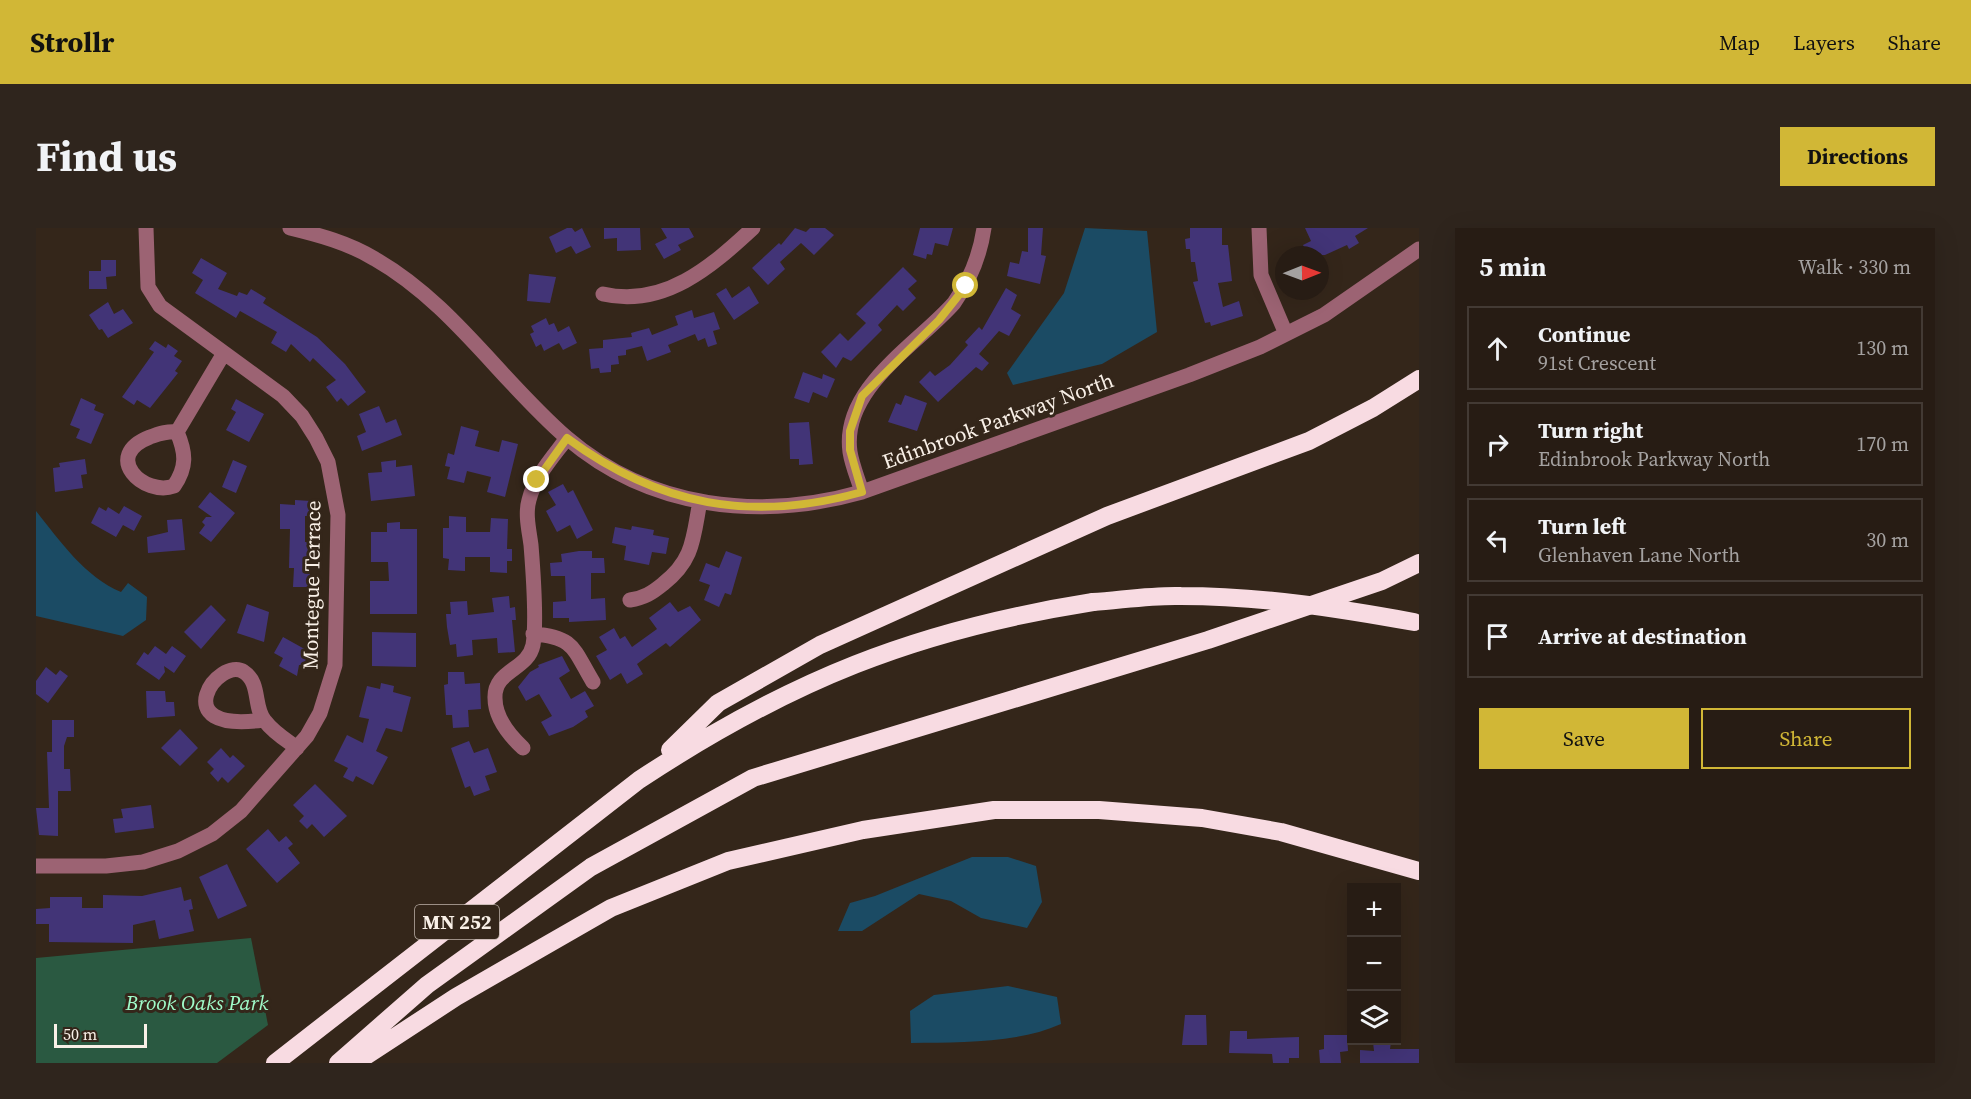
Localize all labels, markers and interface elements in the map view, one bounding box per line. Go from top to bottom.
text: Strollr [30,23,114,61]
text: Map [1719,28,1760,57]
text: Layers [1793,28,1855,57]
text: Share [1888,28,1941,57]
text: Find us [36,127,177,185]
button: Directions [1780,127,1935,186]
north arrow [1275,246,1329,300]
text: 5 min [1479,249,1546,285]
text: Walk · 330 m [1798,253,1911,281]
route start [952,272,978,298]
text: Continue [1538,319,1631,349]
icon: ahead [1481,332,1514,365]
text: 130 m [1856,334,1909,362]
text: 91st Crescent [1538,349,1656,377]
street label: Edinbrook Parkway North [878,365,1117,476]
text: Turn right [1538,415,1643,445]
icon: right [1481,428,1514,461]
text: 170 m [1856,430,1909,458]
text: Edinbrook Parkway North [1538,445,1770,473]
route end [523,466,549,492]
street label: Montegue Terrace [296,500,327,670]
text: Turn left [1538,511,1626,541]
icon: left [1481,524,1514,557]
text: 30 m [1866,526,1909,554]
text: Glenhaven Lane North [1538,541,1740,569]
icon: arrive [1481,620,1514,653]
text: Arrive at destination [1538,621,1747,651]
button: Save [1479,708,1689,769]
button: Share [1701,708,1911,769]
map controls [1347,883,1401,1045]
button: + [1347,883,1401,937]
road number: MN 252 [415,905,499,939]
button: − [1347,937,1401,991]
park label: Brook Oaks Park [125,988,269,1017]
button: layers [1347,991,1401,1045]
scale bar [54,1021,147,1048]
text: 50 m [63,1023,97,1045]

